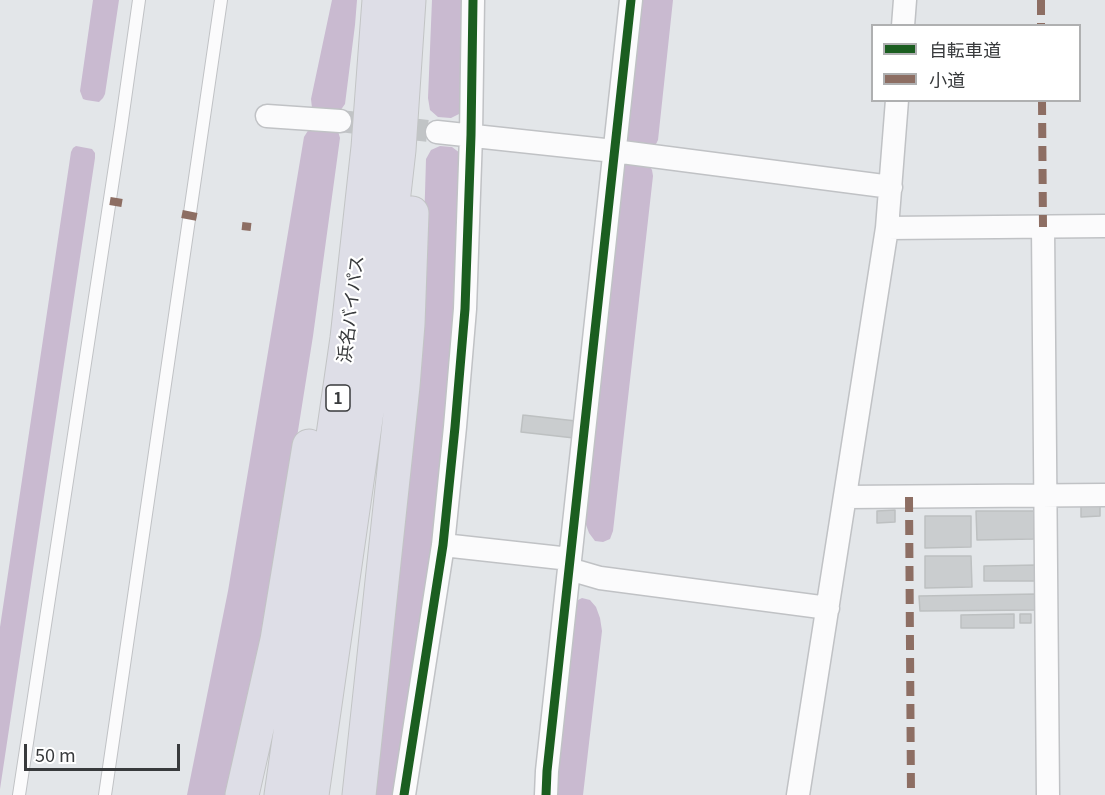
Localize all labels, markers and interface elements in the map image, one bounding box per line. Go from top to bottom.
legend [871,24,1081,102]
text: 自転車道 [929,36,1001,62]
text: 小道 [929,66,965,92]
street label: 浜名バイパス [333,254,367,364]
road number: 1 [326,385,350,411]
scale bar [27,732,183,770]
text: 50 m [35,741,76,767]

